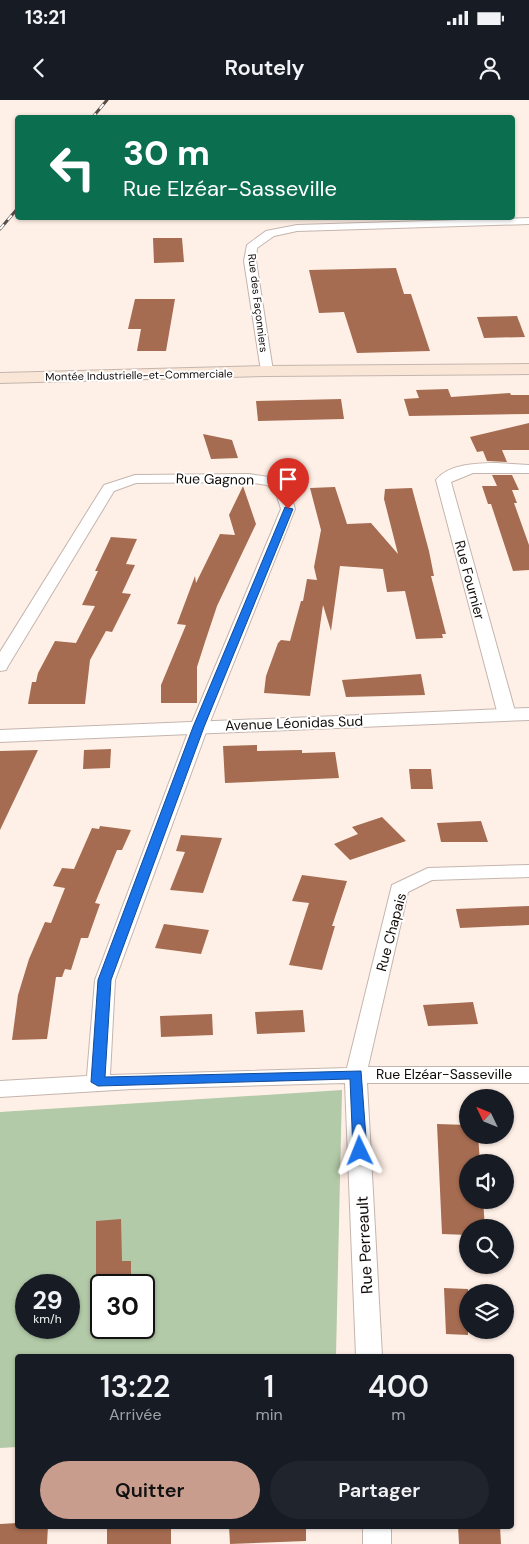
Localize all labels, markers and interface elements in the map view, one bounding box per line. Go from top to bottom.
text: 13:21 [25,5,66,30]
text: Routely [224,53,305,82]
icon: back [25,54,53,82]
icon: person [476,54,504,82]
text: 30 m [123,130,210,176]
icon: left [40,135,105,200]
text: Rue Elzéar-Sasseville [123,174,337,203]
street label: Rue des Façonniers [245,253,271,353]
street label: Montée Industrielle-et-Commerciale [45,366,233,384]
pin [267,458,309,509]
icon: arrive [274,465,302,493]
street label: Rue Gagnon [176,469,254,489]
street label: Rue Fournier [451,538,489,622]
street label: Avenue Léonidas Sud [225,712,363,734]
street label: Rue Chapais [372,891,410,973]
street label: Rue Elzéar-Sasseville [376,1065,512,1083]
north arrow [459,1089,514,1144]
map controls [459,1089,514,1339]
position arrow [333,1124,385,1176]
button: sound [459,1154,514,1209]
street label: Rue Perreault [351,1195,378,1295]
button: search [459,1219,514,1274]
speed limit sign: 30 [90,1274,155,1339]
text: 29 [32,1284,63,1317]
button: layers [459,1284,514,1339]
text: km/h [33,1311,62,1327]
text: 13:22 [100,1367,170,1406]
text: 1 [264,1367,274,1406]
text: 400 [368,1367,429,1406]
text: Arrivée [109,1404,161,1425]
text: min [255,1404,283,1425]
text: m [391,1404,405,1425]
button: Quitter [40,1461,260,1519]
button: Partager [270,1461,489,1519]

